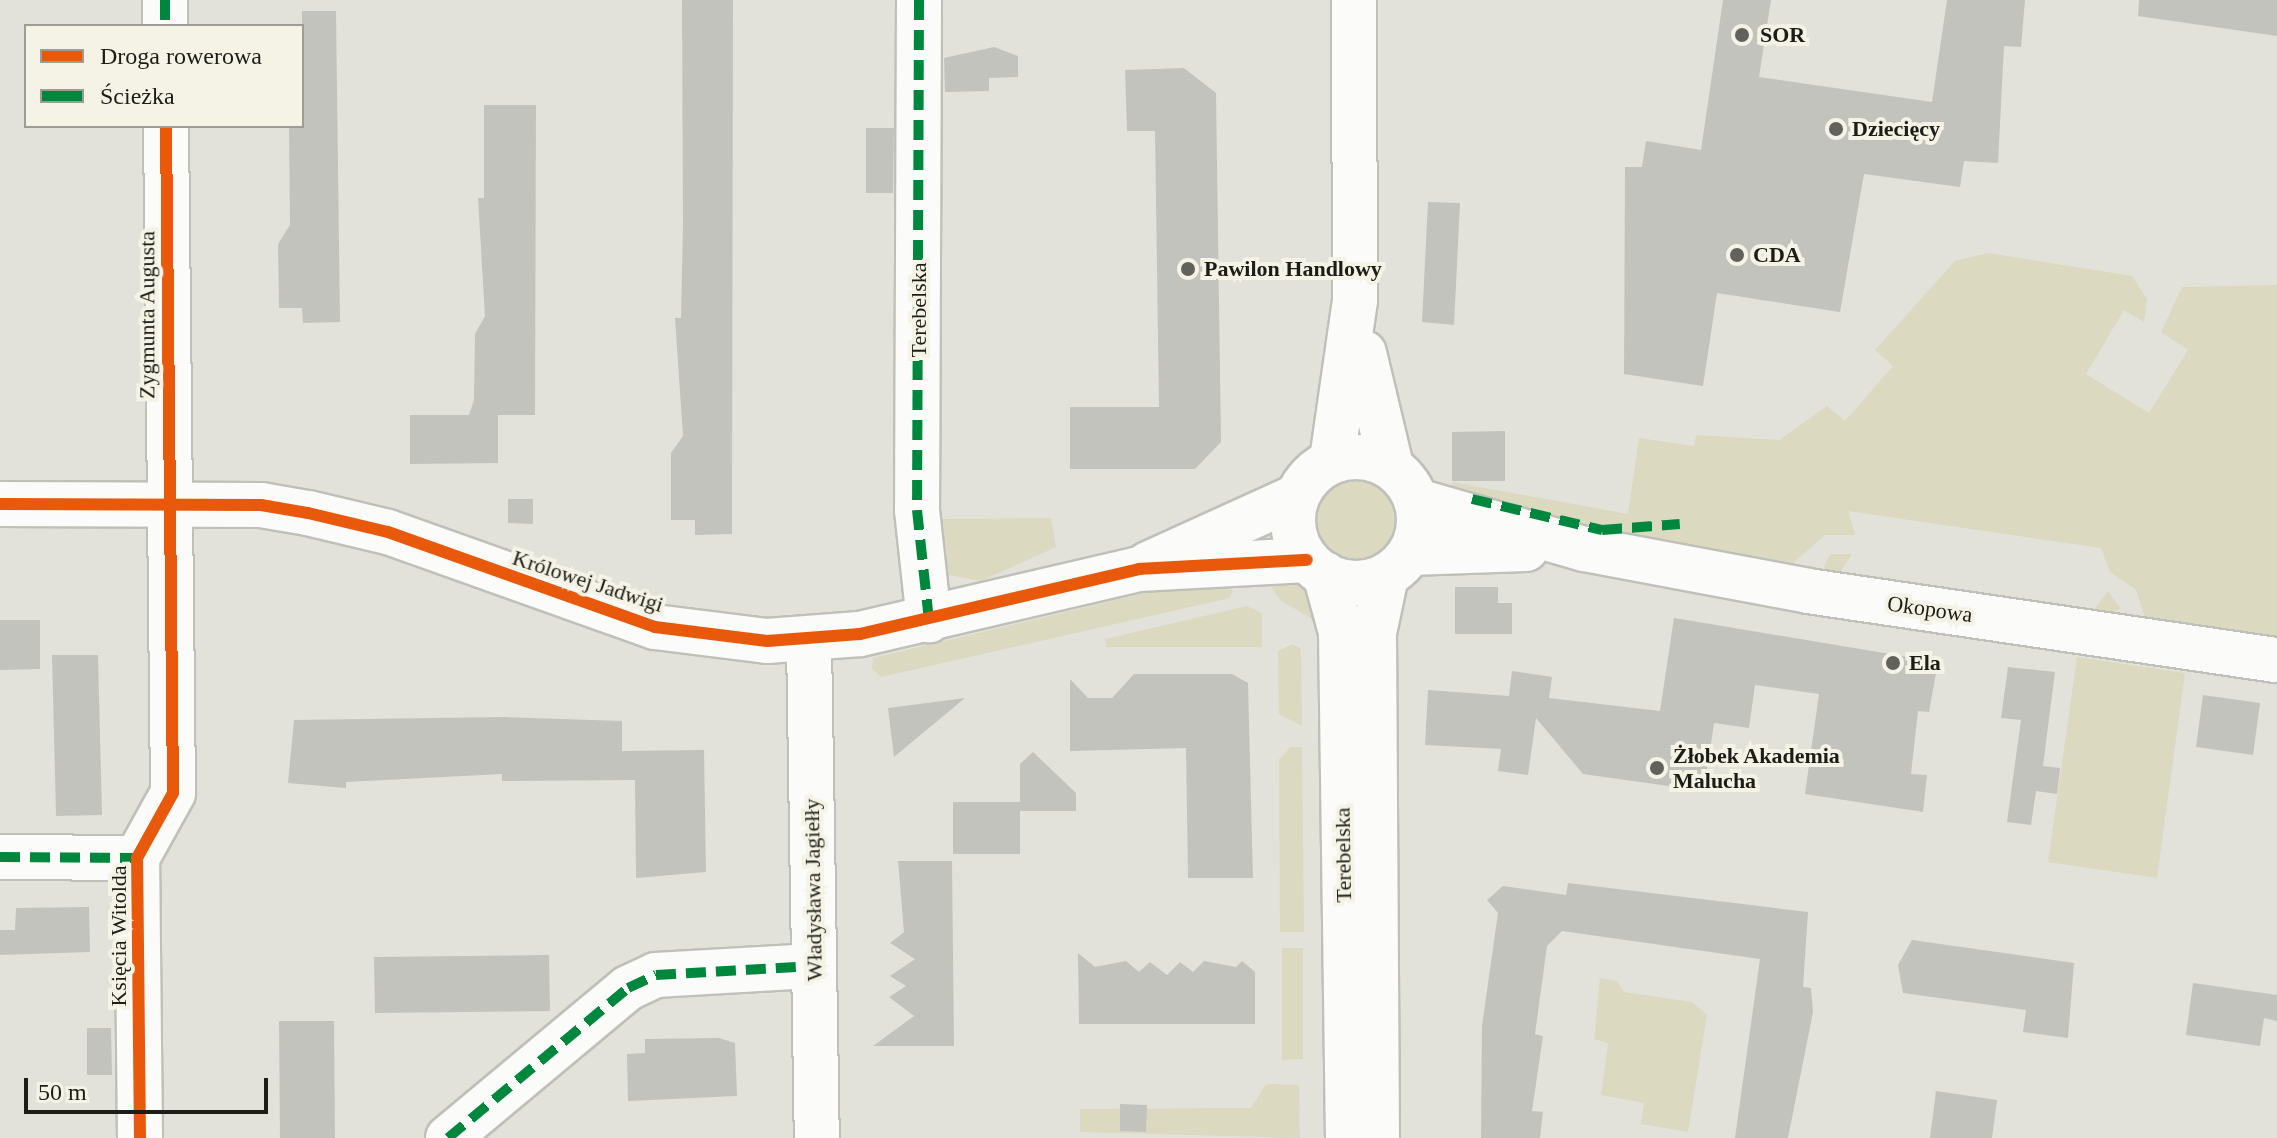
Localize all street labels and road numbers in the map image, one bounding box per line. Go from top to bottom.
street label: Zygmunta Augusta [134,230,160,400]
street label: Terebelska [906,263,932,357]
street label: Królowej Jadwigi [509,544,667,618]
street label: Okopowa [1886,590,1974,628]
street label: Władysława Jagiełły [798,798,828,982]
street label: Terebelska [1329,807,1357,903]
street label: Księcia Witolda [106,865,132,1007]

